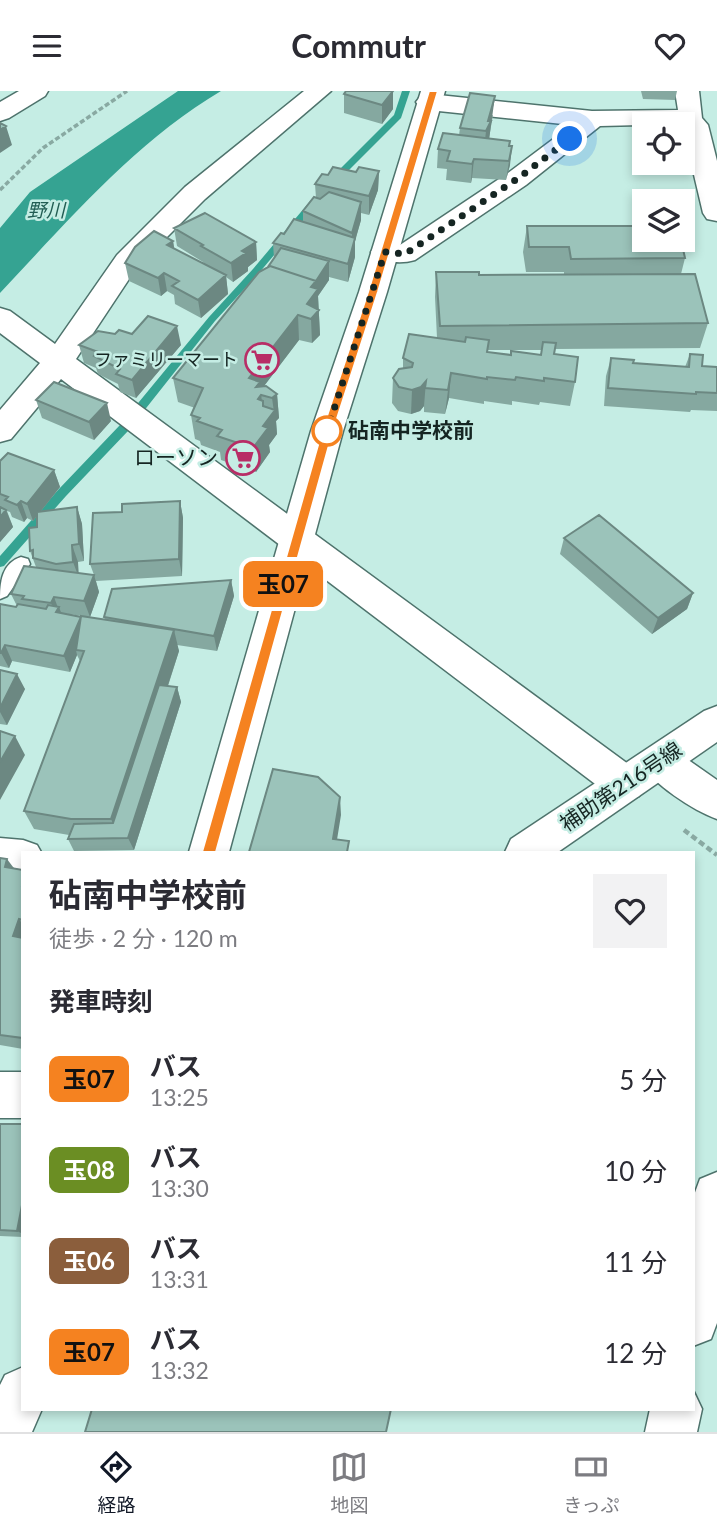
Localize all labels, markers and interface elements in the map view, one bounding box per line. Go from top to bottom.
text: Commutr [291,26,426,65]
icon: menu [28,27,66,65]
icon: heart [651,27,689,65]
map controls [632,112,695,252]
button: locate [632,112,695,175]
your location [552,121,587,156]
button: layers [632,189,695,252]
water label: 野川 [27,198,67,221]
supermarket icon: ファミリーマート [243,341,281,379]
place label: ファミリーマート [94,348,238,370]
marker: 砧南中学校前 [312,416,342,446]
place label: 砧南中学校前 [348,417,474,442]
supermarket icon: ローソン [224,439,262,477]
place label: ローソン [134,444,218,469]
line badge: 玉07 [243,561,323,607]
text: 玉07 [257,569,309,598]
street label: 補助第216号線 [554,736,686,836]
text: 砧南中学校前 [49,874,247,914]
button: heart [593,874,667,948]
text: 徒歩 · 2 分 · 120 m [49,924,238,952]
text: 発車時刻 [49,985,153,1017]
text: バス [150,1050,202,1082]
text: 玉07 [63,1064,115,1093]
text: 5 分 [619,1064,667,1096]
text: 13:25 [150,1083,209,1111]
text: バス [150,1141,202,1173]
text: 玉08 [63,1155,115,1184]
text: 10 分 [604,1155,667,1187]
text: 13:30 [150,1174,209,1202]
text: バス [150,1232,202,1264]
text: 玉06 [63,1246,115,1275]
text: 11 分 [604,1246,667,1278]
text: 13:31 [150,1265,209,1293]
text: バス [150,1323,202,1355]
text: 玉07 [63,1337,115,1366]
text: 12 分 [604,1337,667,1369]
text: 13:32 [150,1356,209,1384]
tab: 経路 [97,1448,135,1517]
tab: 地図 [330,1448,368,1517]
tab: きっぷ [563,1448,620,1517]

